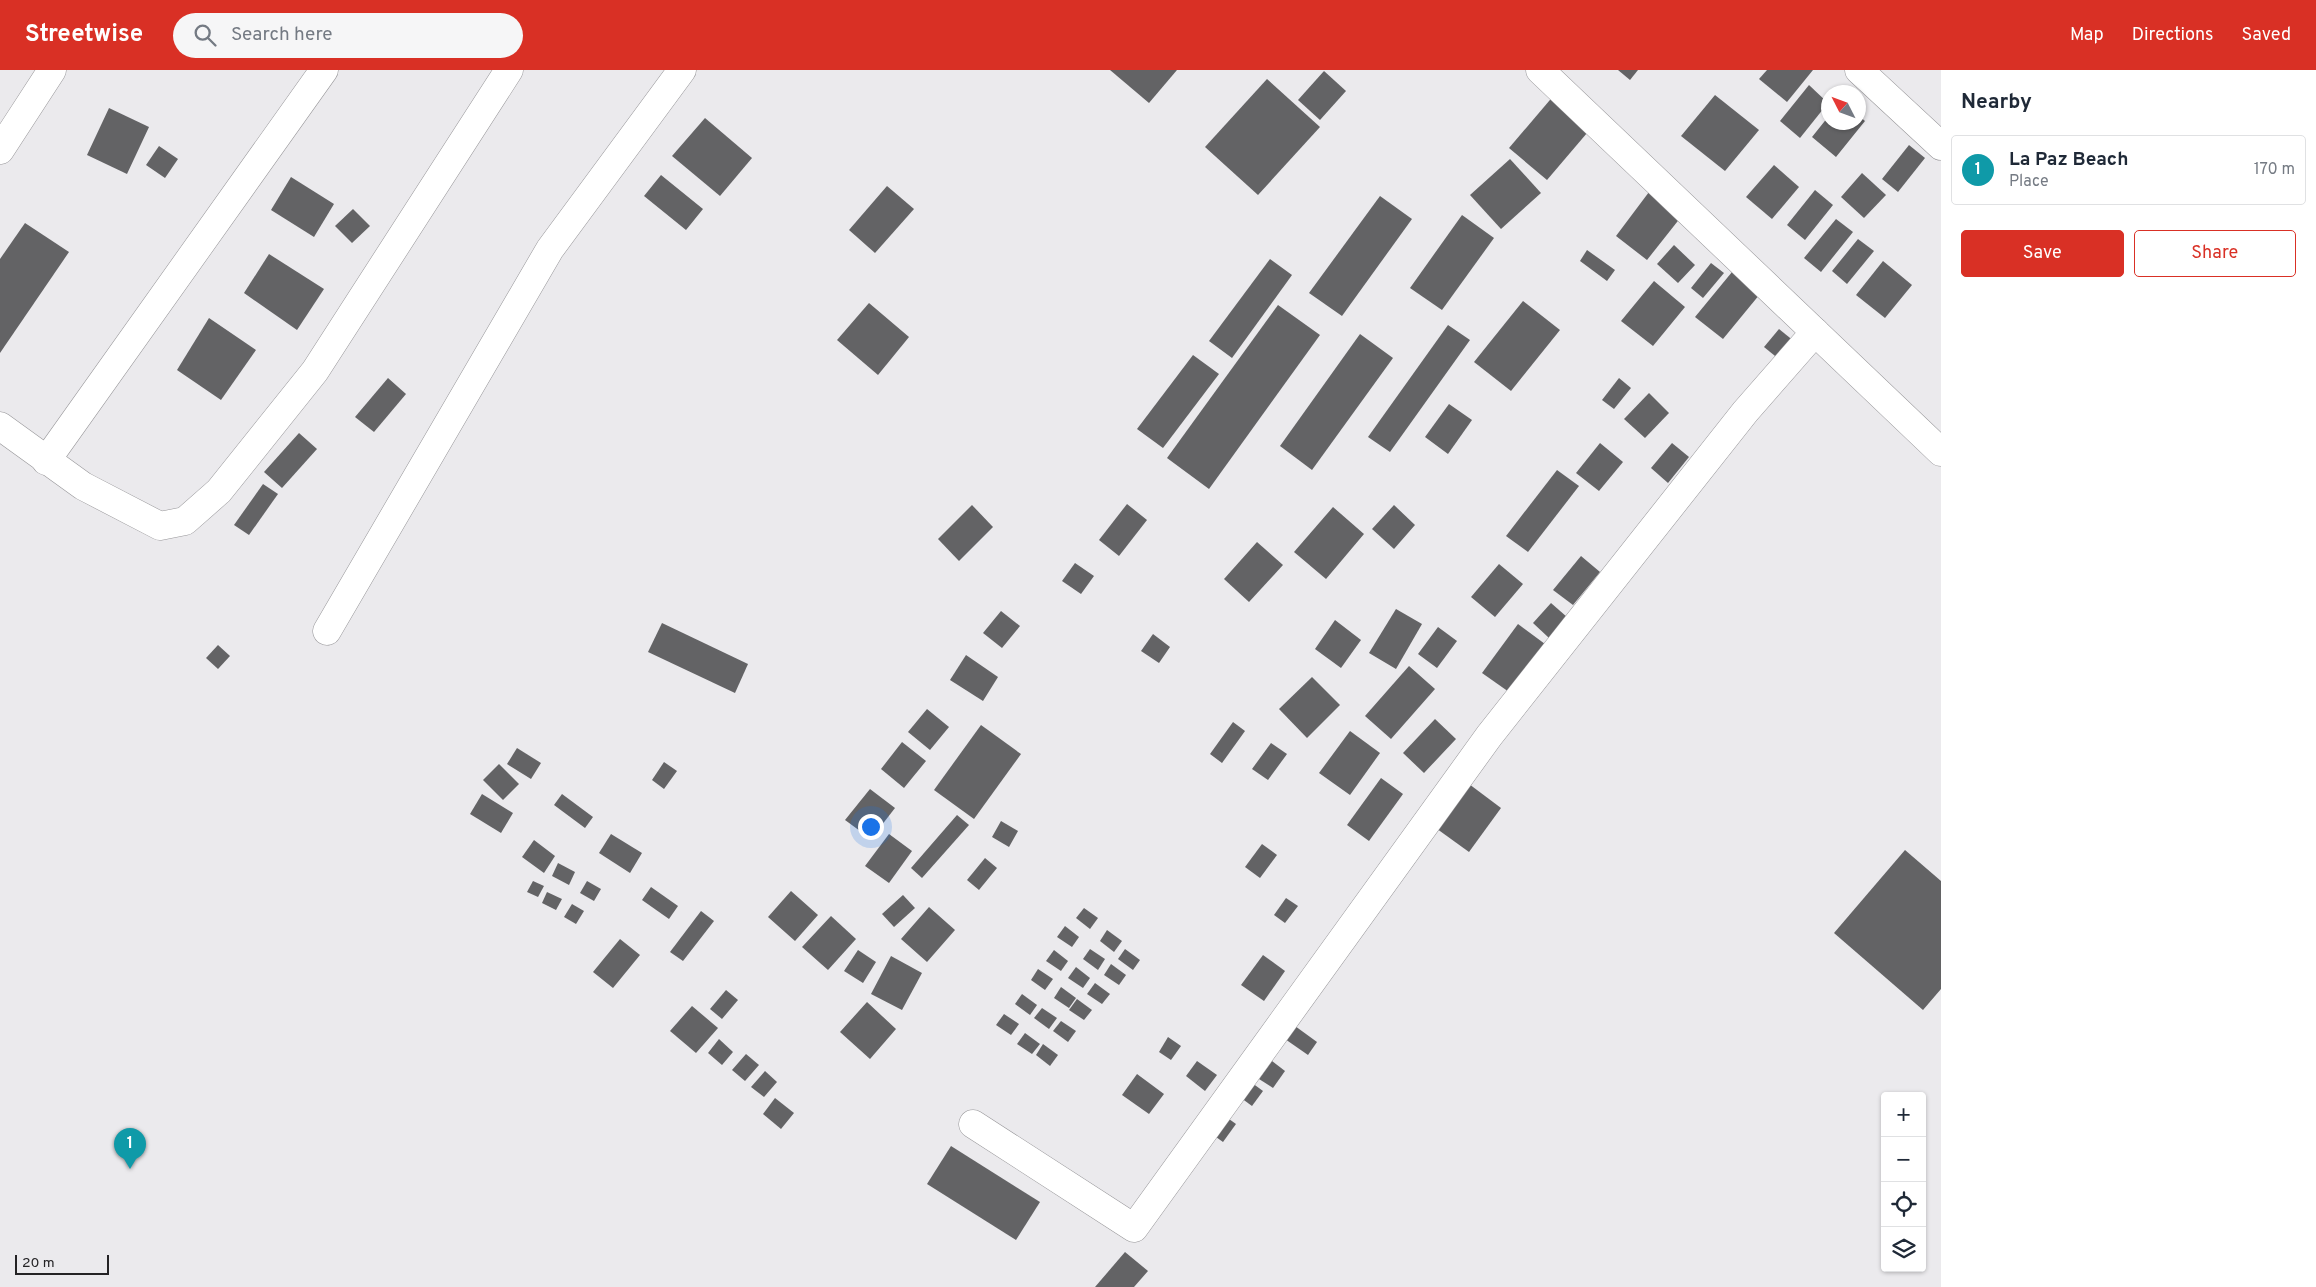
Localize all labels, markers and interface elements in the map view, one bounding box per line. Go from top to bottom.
search box [173,13,523,58]
text: Streetwise [25,20,143,50]
icon: search [191,21,219,49]
text: Search here [231,23,333,47]
text: Map [2070,24,2104,47]
text: Directions [2132,24,2214,47]
text: Saved [2242,24,2291,47]
north arrow [1821,85,1866,130]
text: Nearby [1961,89,2032,116]
text: La Paz Beach [2009,148,2128,172]
text: 1 [1975,160,1981,180]
text: 170 m [2254,160,2295,180]
text: Place [2009,172,2049,192]
button: Save [1961,230,2124,277]
button: Share [2134,230,2296,277]
your location [858,814,884,840]
map controls [1881,1092,1926,1272]
button: + [1881,1092,1926,1137]
pin: 1 [114,1128,146,1169]
button: − [1881,1137,1926,1182]
button: locate [1881,1182,1926,1227]
button: layers [1881,1227,1926,1272]
scale bar [15,1252,109,1275]
text: 20 m [22,1255,55,1272]

